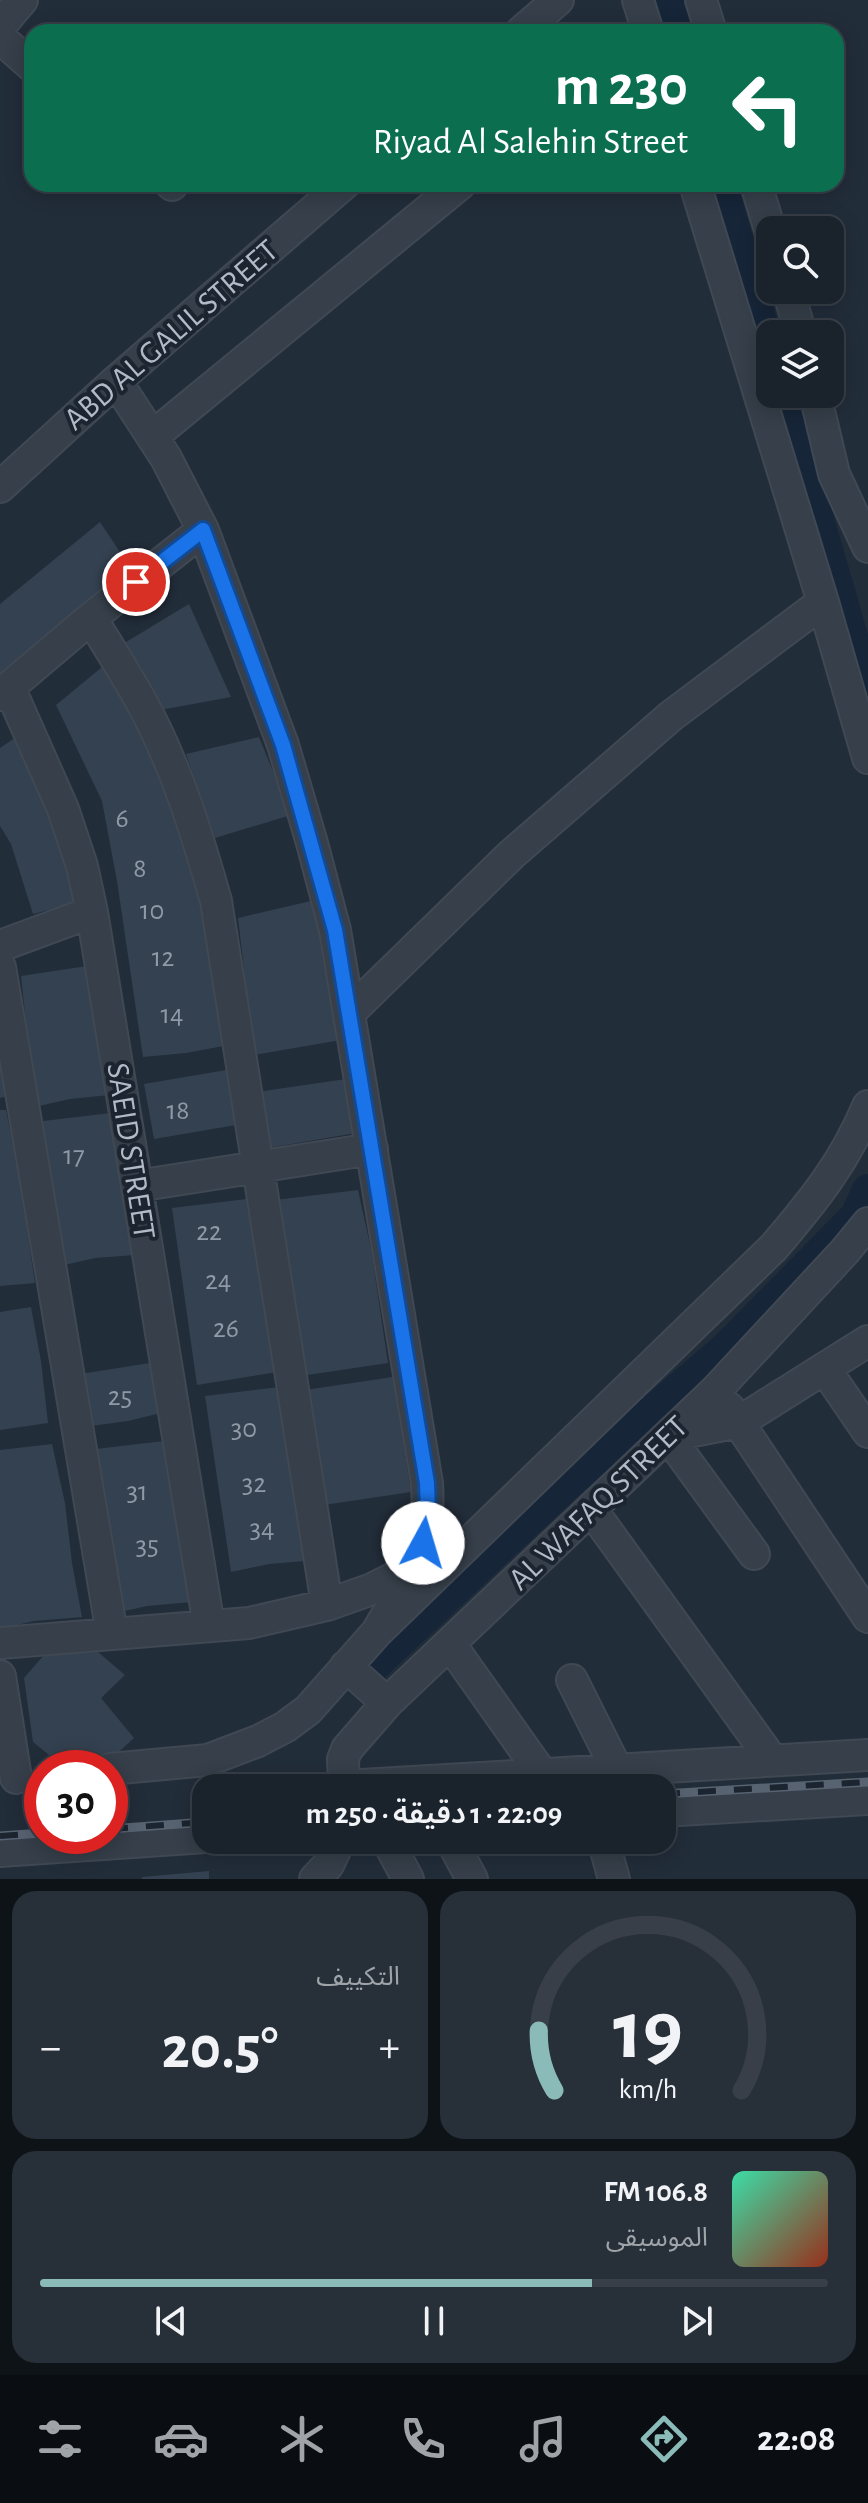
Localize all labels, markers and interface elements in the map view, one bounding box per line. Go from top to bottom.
icon: left [716,56,820,160]
text: 230 m [555,59,688,115]
text: Riyad Al Salehin Street [373,124,688,160]
map controls [756,216,844,408]
button: search [756,216,844,304]
street label: ABD AL GALIL STREET [58,234,284,436]
button: layers [756,320,844,408]
pin [102,548,170,616]
icon: arrive [114,560,158,604]
house number: 6 [115,805,129,833]
house number: 8 [133,855,147,883]
house number: 10 [140,897,164,925]
house number: 12 [152,944,174,972]
house number: 14 [160,1001,184,1029]
street label: SAEID STREET [101,1061,161,1242]
house number: 18 [167,1097,189,1125]
house number: 17 [63,1142,85,1170]
house number: 22 [196,1218,222,1246]
house number: 24 [205,1267,231,1295]
house number: 26 [213,1315,239,1343]
house number: 25 [108,1383,132,1411]
street label: AL WAFAQ STREET [502,1410,694,1596]
house number: 30 [231,1415,257,1443]
house number: 32 [242,1470,266,1498]
house number: 31 [126,1478,148,1506]
position arrow [381,1501,465,1585]
house number: 34 [249,1515,275,1543]
house number: 35 [135,1532,159,1560]
speed limit sign: 30 [24,1750,128,1854]
text: 22:09 · 1 دقيقة · 250 m [306,1799,562,1829]
text: التكييف [316,1964,400,1990]
text: 19 [613,1990,683,2074]
text: 20.5° [162,2019,278,2079]
text: − [40,2026,61,2070]
text: + [379,2026,400,2070]
text: km/h [619,2075,677,2104]
text: 106.8 FM [604,2177,708,2207]
text: الموسيقى [606,2225,708,2251]
icon: previous [149,2299,193,2343]
icon: pause [412,2299,456,2343]
icon: next [675,2299,719,2343]
icon: filters [32,2411,88,2467]
icon: car [153,2411,209,2467]
icon: climate [274,2411,330,2467]
icon: phone [395,2411,451,2467]
icon: music [515,2411,571,2467]
icon: directions [636,2411,692,2467]
text: 22:08 [757,2421,836,2457]

